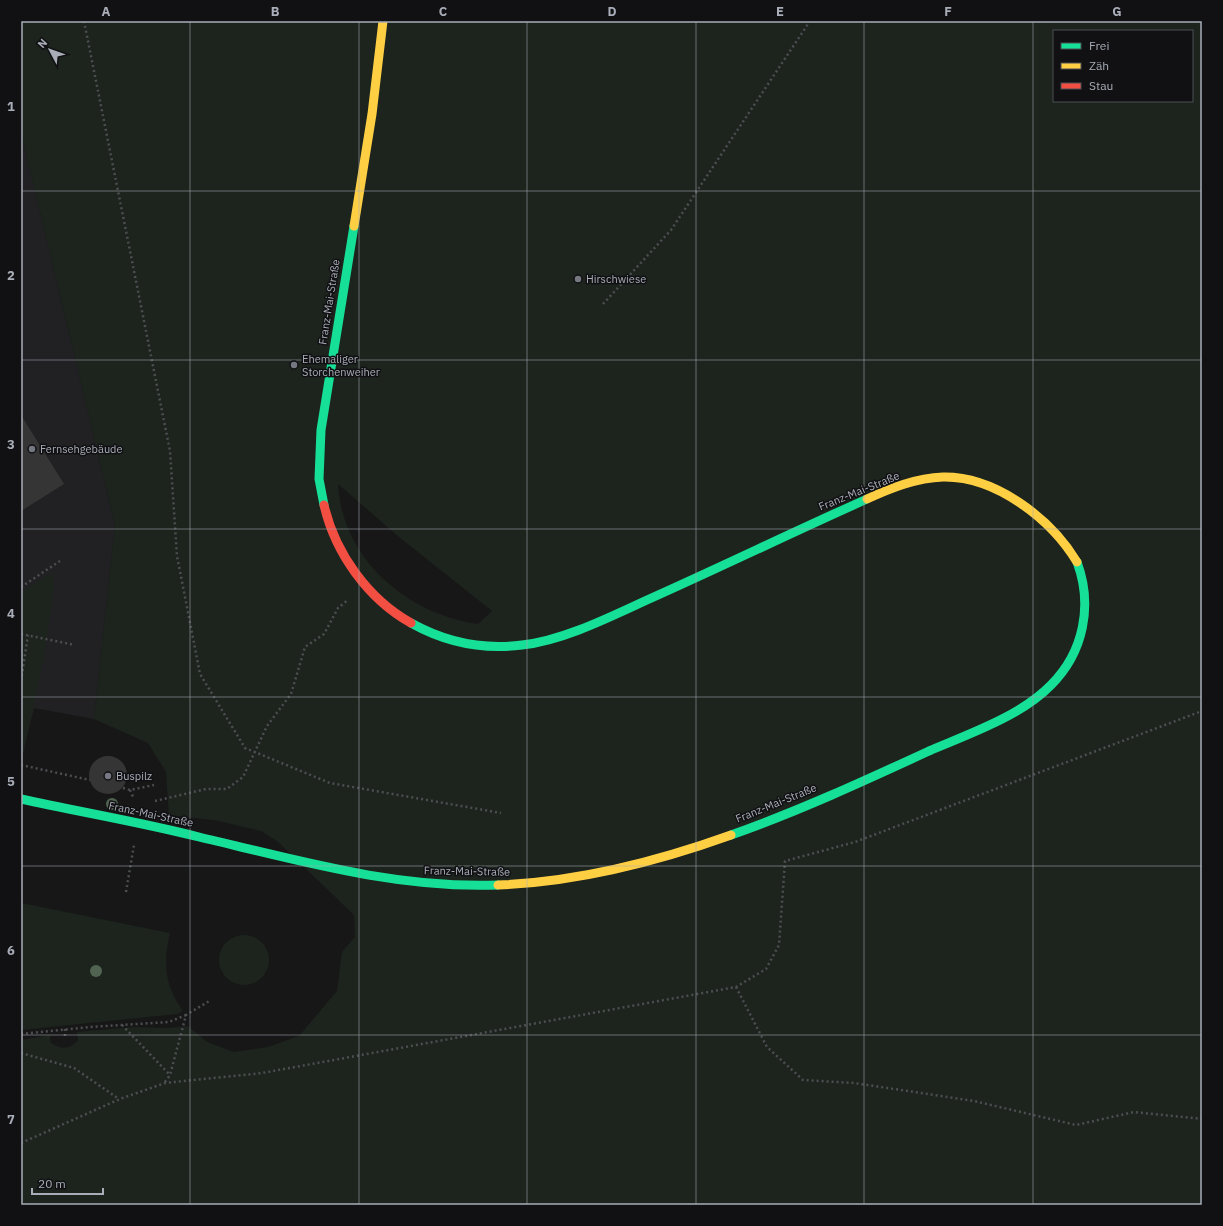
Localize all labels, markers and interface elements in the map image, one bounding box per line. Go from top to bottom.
text: A [102,3,111,20]
text: B [271,3,280,20]
text: C [439,3,448,20]
text: D [607,3,617,20]
text: E [776,3,784,20]
text: F [944,3,952,20]
text: G [1112,3,1122,20]
north arrow [30,30,70,70]
legend [1053,30,1193,102]
text: N [35,36,50,51]
text: Frei [1089,38,1109,53]
text: Zäh [1089,58,1109,73]
text: Stau [1089,78,1113,93]
text: 1 [7,98,15,115]
street label: Franz-Mai-Straße [315,258,343,346]
text: 2 [7,267,15,284]
place label: Hirschwiese [586,272,646,286]
marker: Hirschwiese [573,274,583,284]
place label: Ehemaliger Storchenweiher [302,352,380,379]
marker: Ehemaliger Storchenweiher [289,360,299,370]
text: 3 [7,436,15,453]
place label: Fernsehgebäude [40,442,123,456]
marker: Fernsehgebäude [27,444,37,454]
street label: Franz-Mai-Straße [816,468,902,514]
text: 4 [7,605,15,622]
place label: Buspilz [116,769,152,783]
marker: Buspilz [103,771,113,781]
text: 5 [7,773,15,790]
street label: Franz-Mai-Straße [733,780,819,826]
street label: Franz-Mai-Straße [107,798,195,830]
street label: Franz-Mai-Straße [424,863,510,879]
text: 6 [7,942,15,959]
text: 7 [7,1111,15,1128]
scale bar [32,1170,103,1196]
text: 20 m [38,1176,66,1191]

